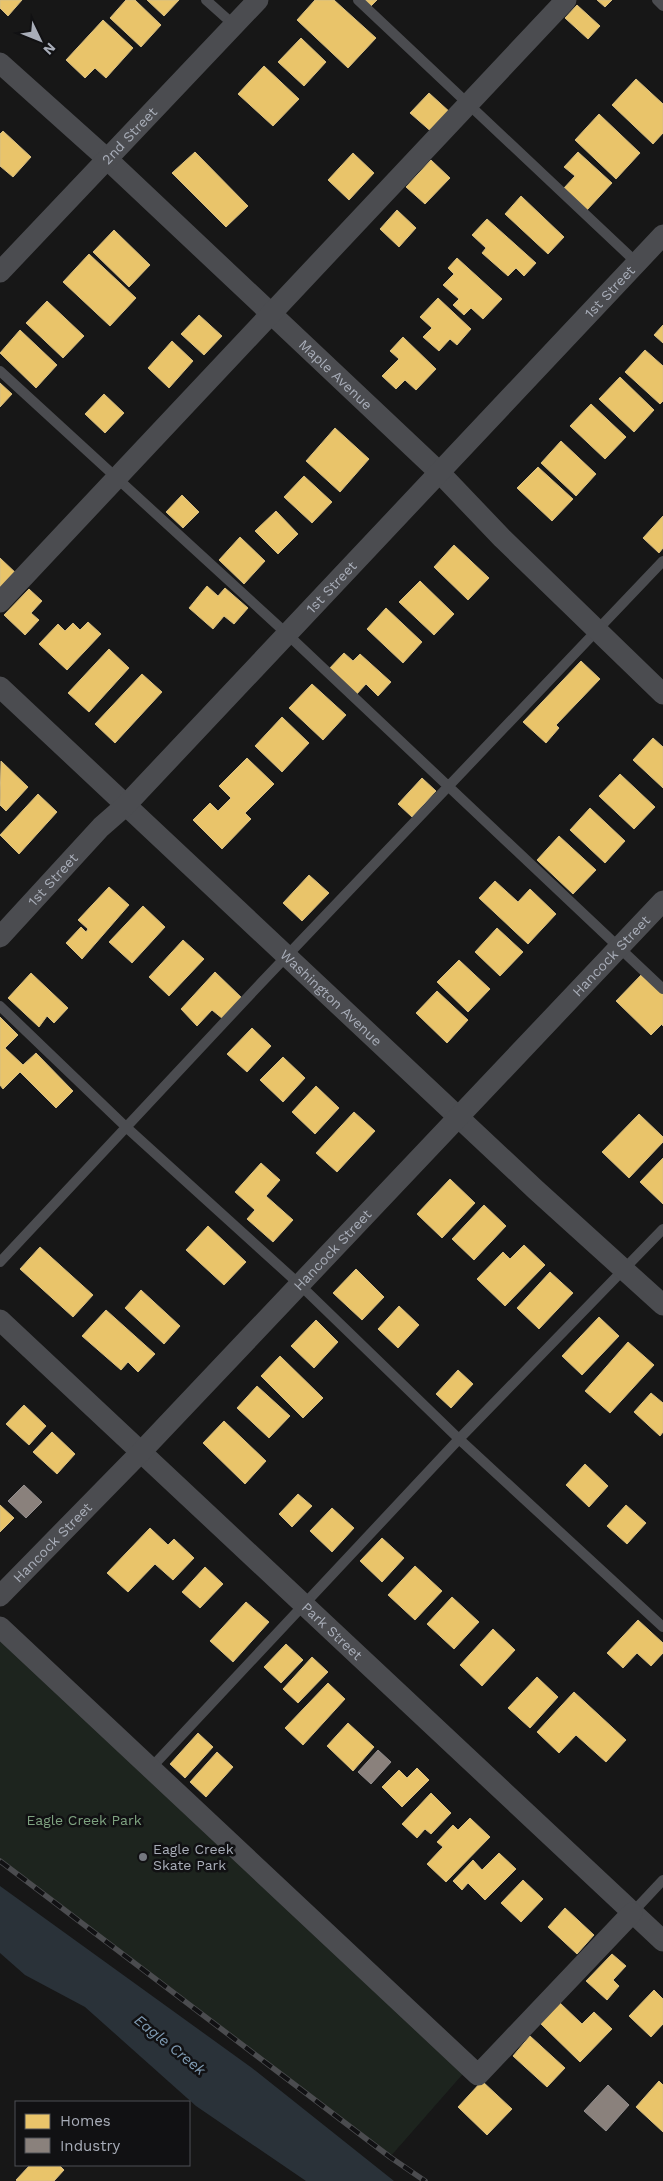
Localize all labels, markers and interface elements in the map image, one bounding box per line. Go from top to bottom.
north arrow [15,15,65,65]
text: N [40,40,59,58]
street label: 2nd Street [99,104,160,167]
street label: 1st Street [581,262,638,321]
street label: Maple Avenue [296,336,376,413]
street label: 1st Street [303,558,360,616]
street label: 1st Street [25,850,81,909]
street label: Hancock Street [569,912,653,1000]
street label: Washington Avenue [277,946,385,1049]
street label: Hancock Street [290,1206,375,1294]
street label: Hancock Street [10,1499,95,1586]
street label: Park Street [299,1599,366,1663]
park label: Eagle Creek Park [26,1812,142,1828]
place label: Eagle Creek Skate Park [153,1841,234,1873]
marker: Eagle Creek Skate Park [137,1851,149,1863]
water label: Eagle Creek [131,2011,210,2080]
legend [15,2101,190,2166]
text: Homes [60,2112,111,2130]
text: Industry [60,2137,121,2155]

